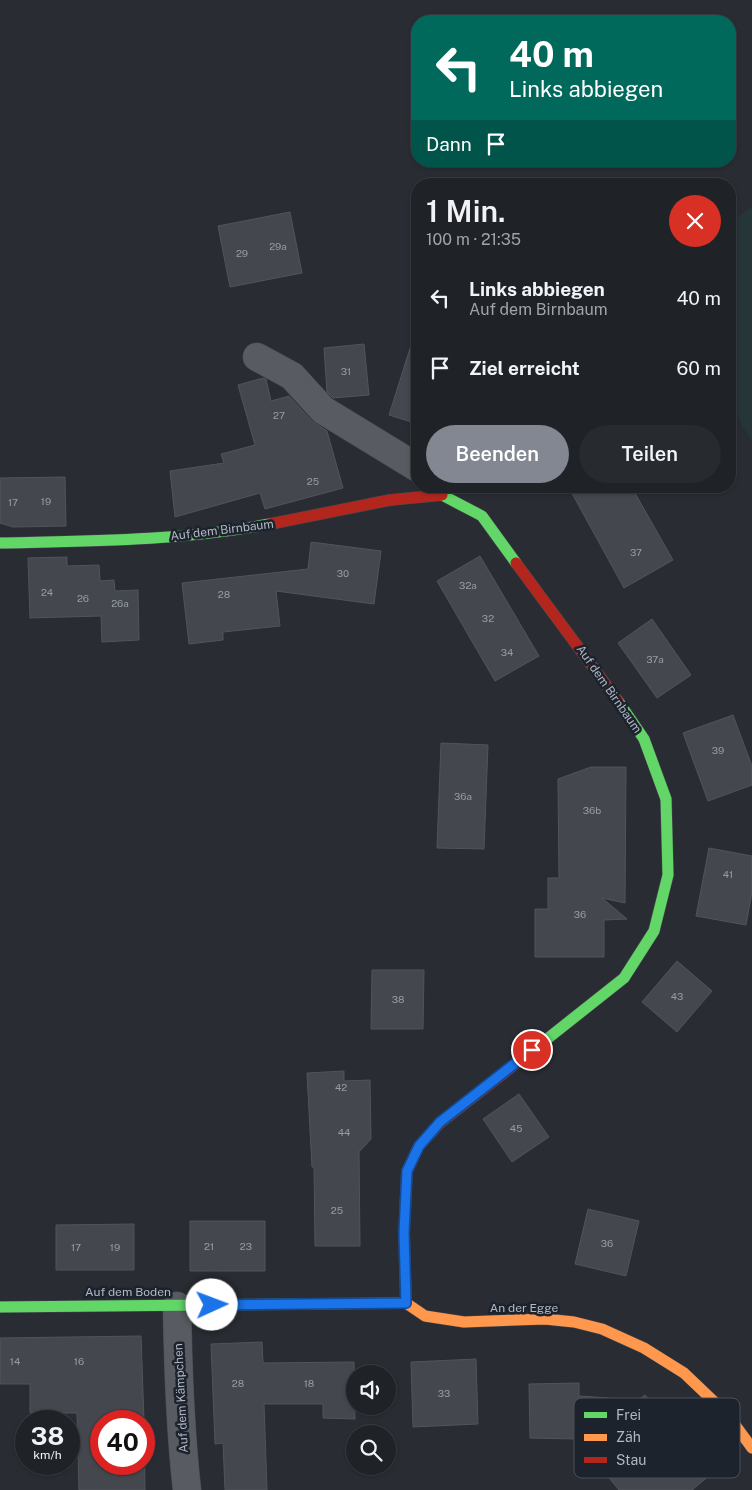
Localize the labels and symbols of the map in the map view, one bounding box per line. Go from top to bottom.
house number: 29a [269,240,287,252]
house number: 29 [236,247,248,259]
house number: 31 [341,365,351,377]
house number: 27 [273,409,285,421]
house number: 25 [307,475,319,487]
house number: 19 [41,495,51,507]
house number: 17 [8,496,18,508]
street label: Auf dem Birnbaum [170,517,274,543]
house number: 37 [630,546,642,558]
house number: 30 [337,567,349,579]
house number: 32a [459,579,477,591]
house number: 24 [41,586,53,598]
house number: 28 [218,588,230,600]
house number: 26 [77,592,89,604]
house number: 26a [111,597,129,609]
house number: 32 [482,612,494,624]
street label: Auf dem Birnbaum [573,642,645,736]
house number: 34 [501,646,513,658]
house number: 37a [646,653,664,665]
house number: 39 [712,744,724,756]
house number: 36a [454,790,472,802]
house number: 36b [583,804,601,816]
house number: 41 [723,868,733,880]
house number: 36 [574,908,586,920]
house number: 43 [671,990,683,1002]
house number: 38 [392,993,404,1005]
pin [511,1029,553,1071]
house number: 42 [335,1081,347,1093]
house number: 45 [510,1122,522,1134]
house number: 44 [338,1126,350,1138]
house number: 25 [331,1204,343,1216]
house number: 36 [601,1237,613,1249]
house number: 21 [204,1240,214,1252]
house number: 23 [240,1240,252,1252]
house number: 17 [71,1241,81,1253]
house number: 19 [110,1241,120,1253]
position arrow [185,1278,237,1330]
street label: Auf dem Boden [85,1285,171,1299]
street label: An der Egge [490,1301,558,1315]
street label: Auf dem Kämpchen [171,1343,191,1453]
house number: 14 [10,1355,20,1367]
house number: 16 [74,1355,84,1367]
house number: 28 [232,1377,244,1389]
house number: 18 [304,1377,314,1389]
house number: 33 [438,1387,450,1399]
legend [574,1398,740,1478]
text: Frei [616,1407,641,1423]
speed limit sign: 40 [90,1410,155,1475]
text: Zäh [616,1429,641,1445]
text: Stau [616,1452,646,1468]

